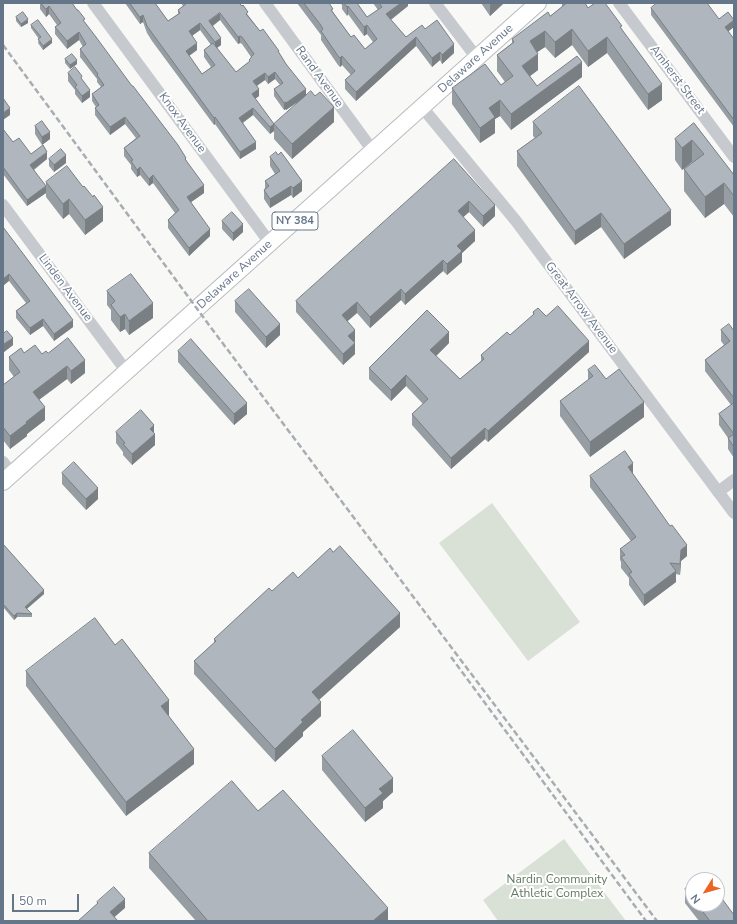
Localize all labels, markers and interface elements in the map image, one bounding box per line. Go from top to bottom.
street label: Delaware Avenue [436,22,516,96]
street label: Amherst Street [647,43,707,117]
street label: Rand Avenue [292,44,346,110]
street label: Knox Avenue [155,90,209,156]
road number: NY 384 [272,212,318,230]
street label: Delaware Avenue [195,238,275,312]
street label: Linden Avenue [35,252,95,324]
street label: Great Arrow Avenue [542,259,620,357]
north arrow [685,872,725,912]
park label: Nardin Community Athletic Complex [507,873,607,901]
scale bar [14,886,81,912]
text: N [687,891,704,907]
text: 50 m [19,893,47,909]

